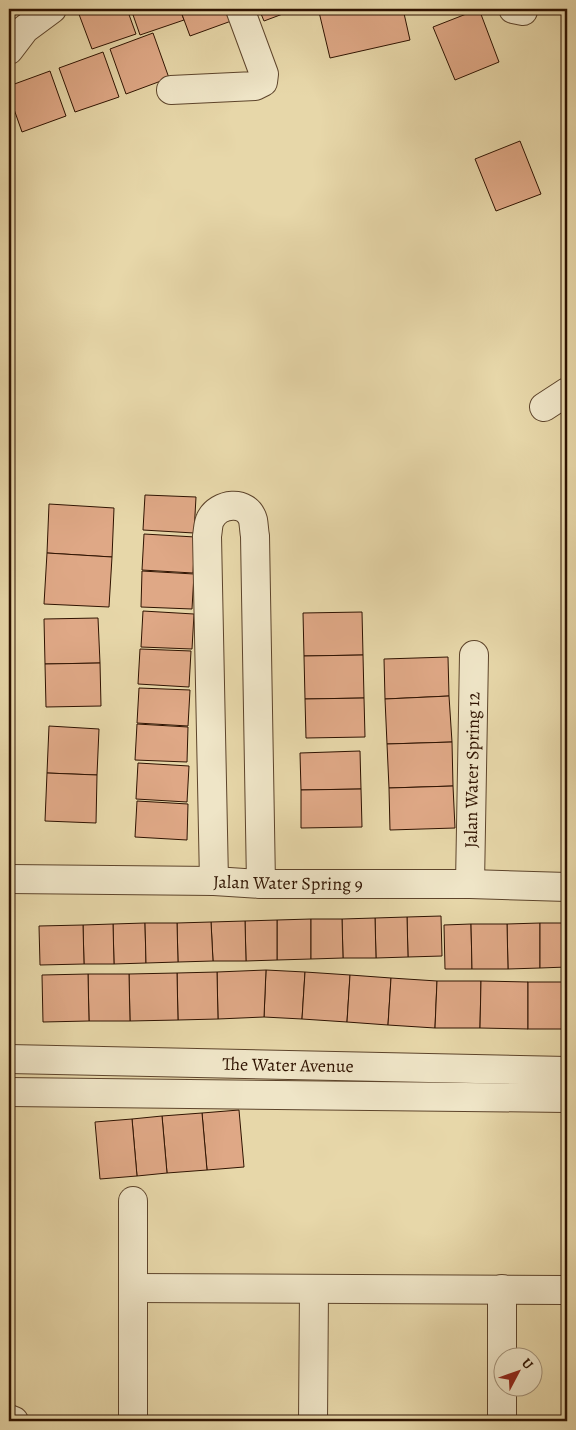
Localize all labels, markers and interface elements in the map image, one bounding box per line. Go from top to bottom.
street label: Jalan Water Spring 12 [459,691,485,848]
street label: Jalan Water Spring 9 [213,870,363,896]
street label: The Water Avenue [222,1052,354,1078]
north arrow [494,1348,544,1398]
text: U [517,1354,538,1374]

